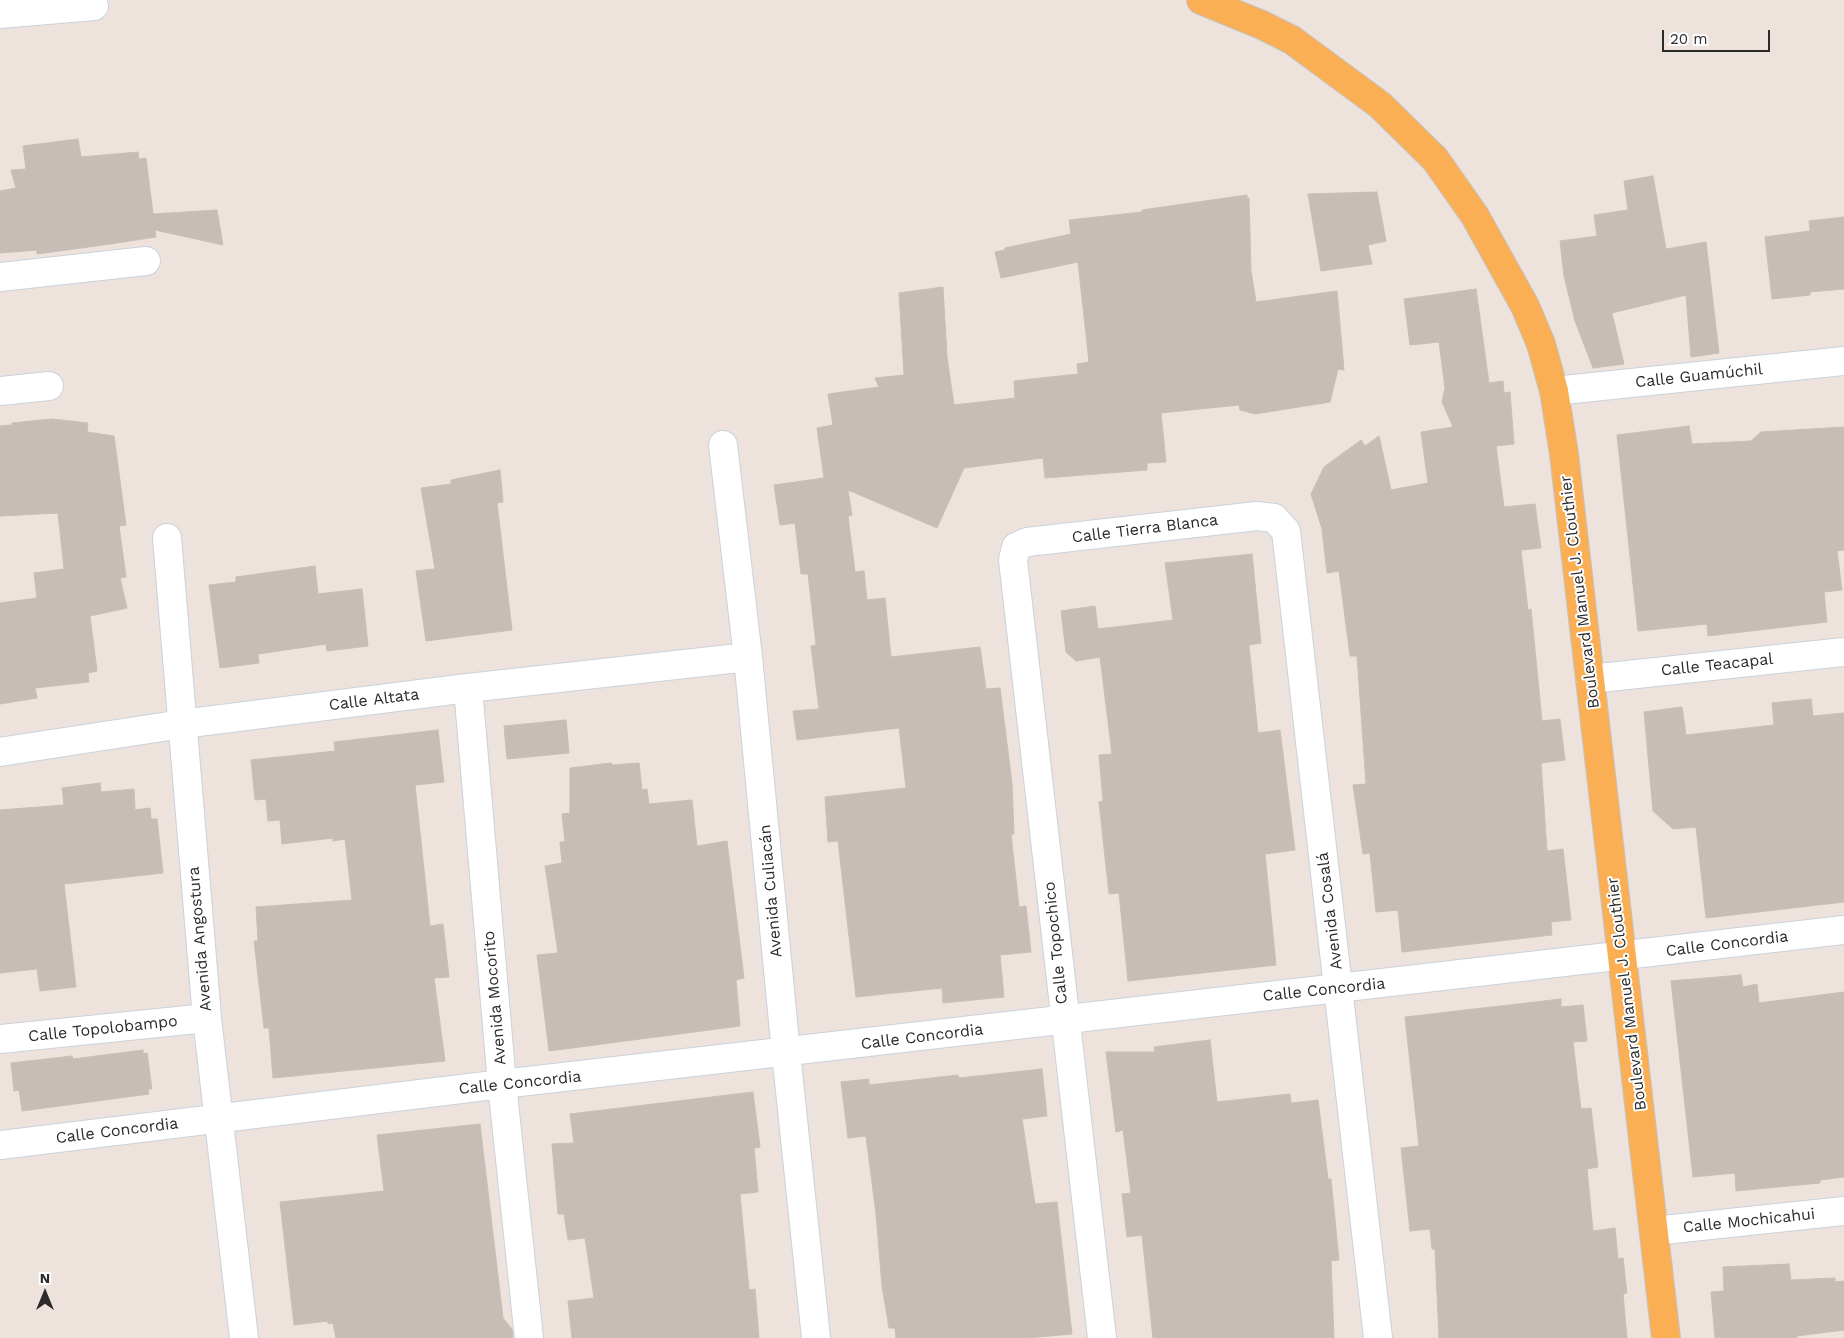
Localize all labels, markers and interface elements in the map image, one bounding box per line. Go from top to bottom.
scale bar [1664,20,1772,52]
text: 20 m [1670,30,1708,48]
street label: Calle Guamúchil [1634,360,1764,392]
street label: Boulevard Manuel J. Clouthier [1556,474,1604,710]
street label: Calle Tierra Blanca [1071,511,1219,547]
street label: Calle Teacapal [1660,650,1774,680]
street label: Calle Altata [328,685,420,715]
street label: Avenida Culiacán [756,824,786,958]
street label: Avenida Cosalá [1313,851,1347,971]
street label: Avenida Angostura [184,866,216,1012]
street label: Boulevard Manuel J. Clouthier [1603,876,1651,1112]
street label: Calle Topochico [1040,881,1072,1005]
street label: Calle Concordia [1665,927,1789,961]
street label: Avenida Mocorito [480,930,510,1066]
street label: Calle Concordia [1262,974,1386,1006]
street label: Calle Topolobampo [27,1012,179,1046]
street label: Calle Concordia [860,1020,984,1054]
street label: Calle Concordia [458,1067,582,1099]
street label: Calle Concordia [55,1114,179,1148]
street label: Calle Mochicahui [1682,1205,1816,1237]
north arrow [20,1268,70,1318]
text: N [40,1270,50,1286]

